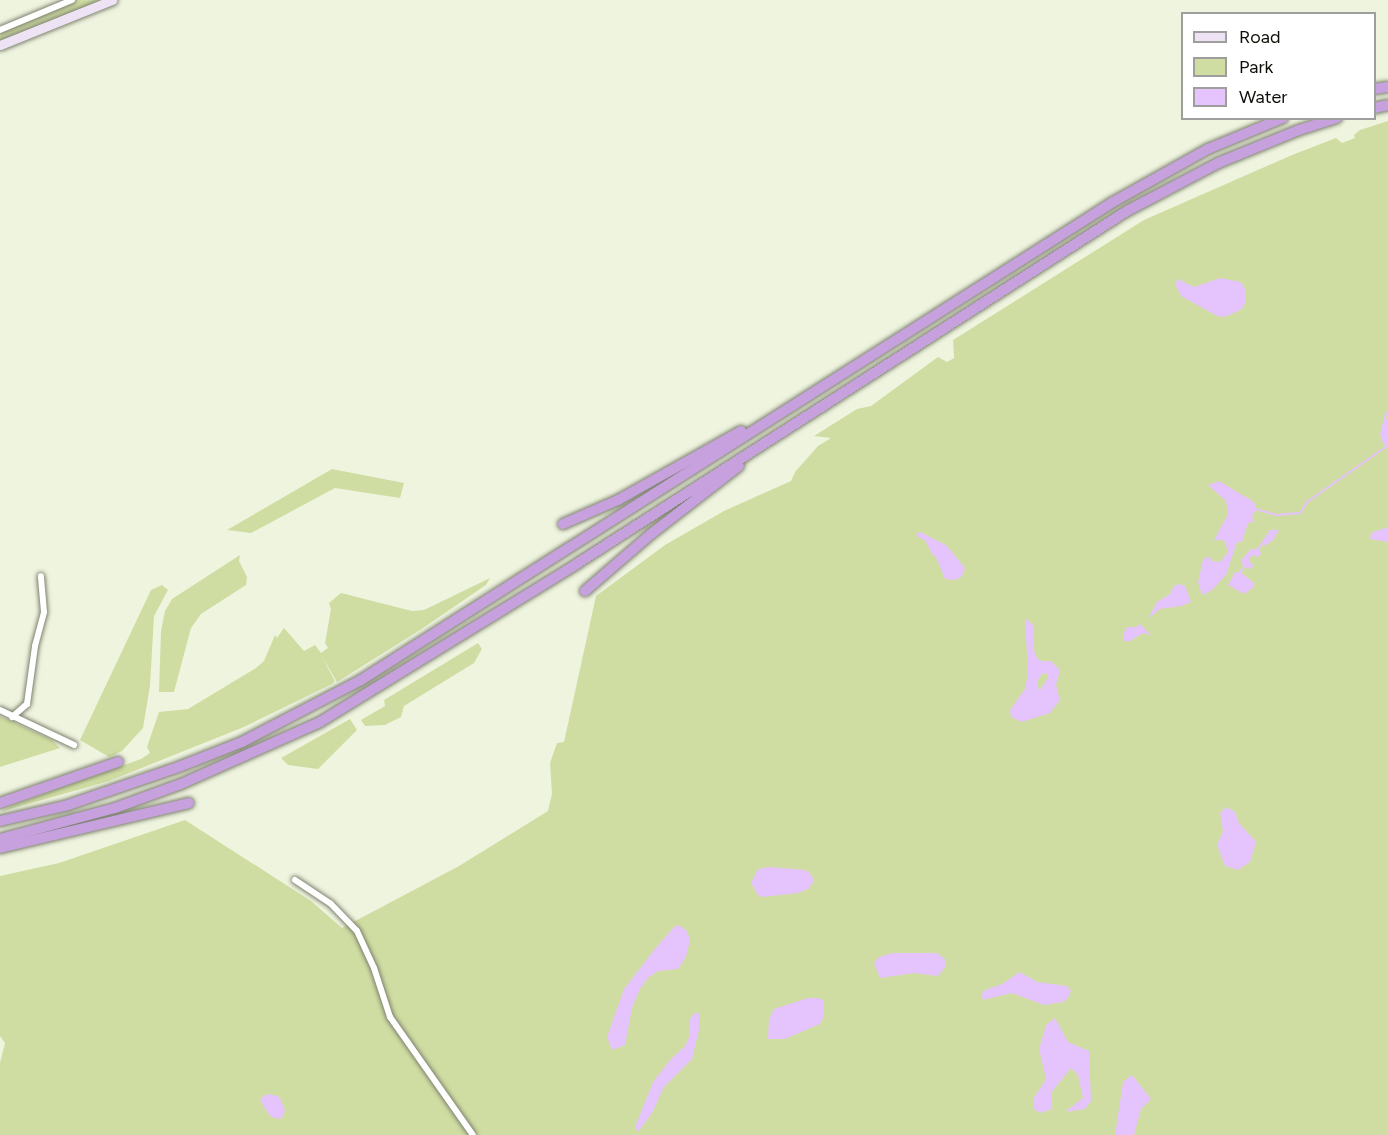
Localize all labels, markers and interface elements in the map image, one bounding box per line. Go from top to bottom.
legend [1181,12,1376,120]
text: Road [1239,26,1280,48]
text: Park [1239,56,1273,78]
text: Water [1239,86,1287,108]

